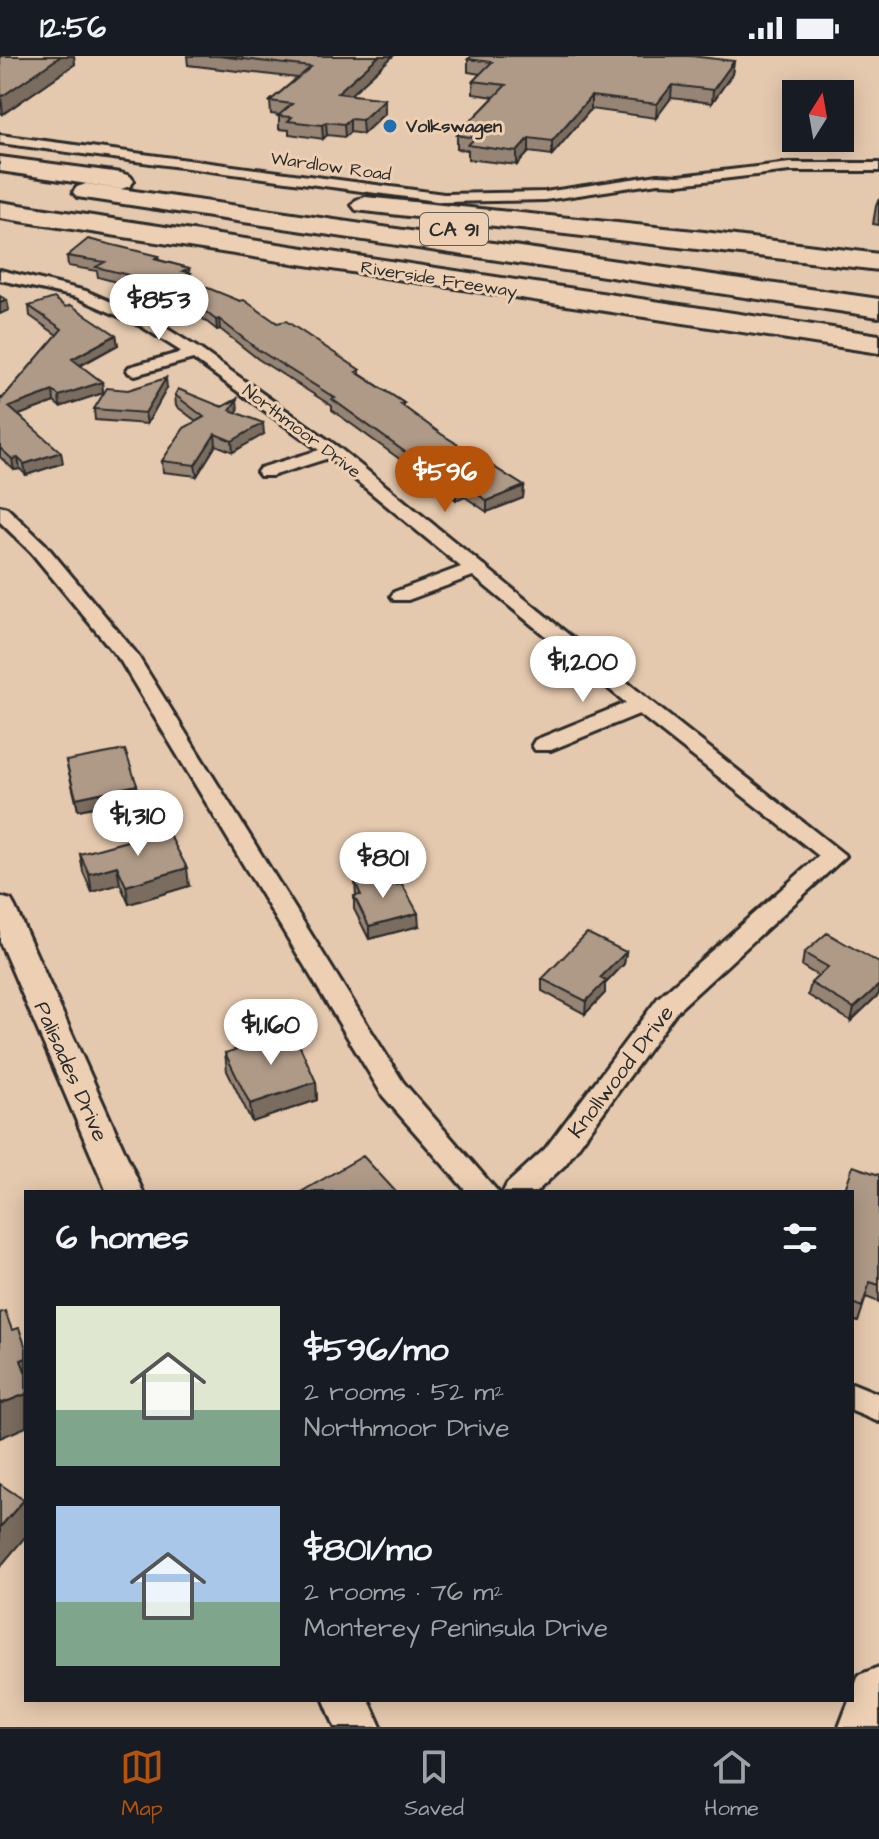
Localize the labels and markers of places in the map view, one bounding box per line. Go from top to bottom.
place label: Volkswagen [405,114,502,140]
marker: Volkswagen [381,117,399,135]
pin: $853 [112,274,206,342]
pin: $596 [398,446,492,514]
pin: $1,200 [518,636,648,704]
pin: $1,310 [73,790,203,858]
pin: $801 [336,832,430,900]
pin: $1,160 [206,999,336,1067]

